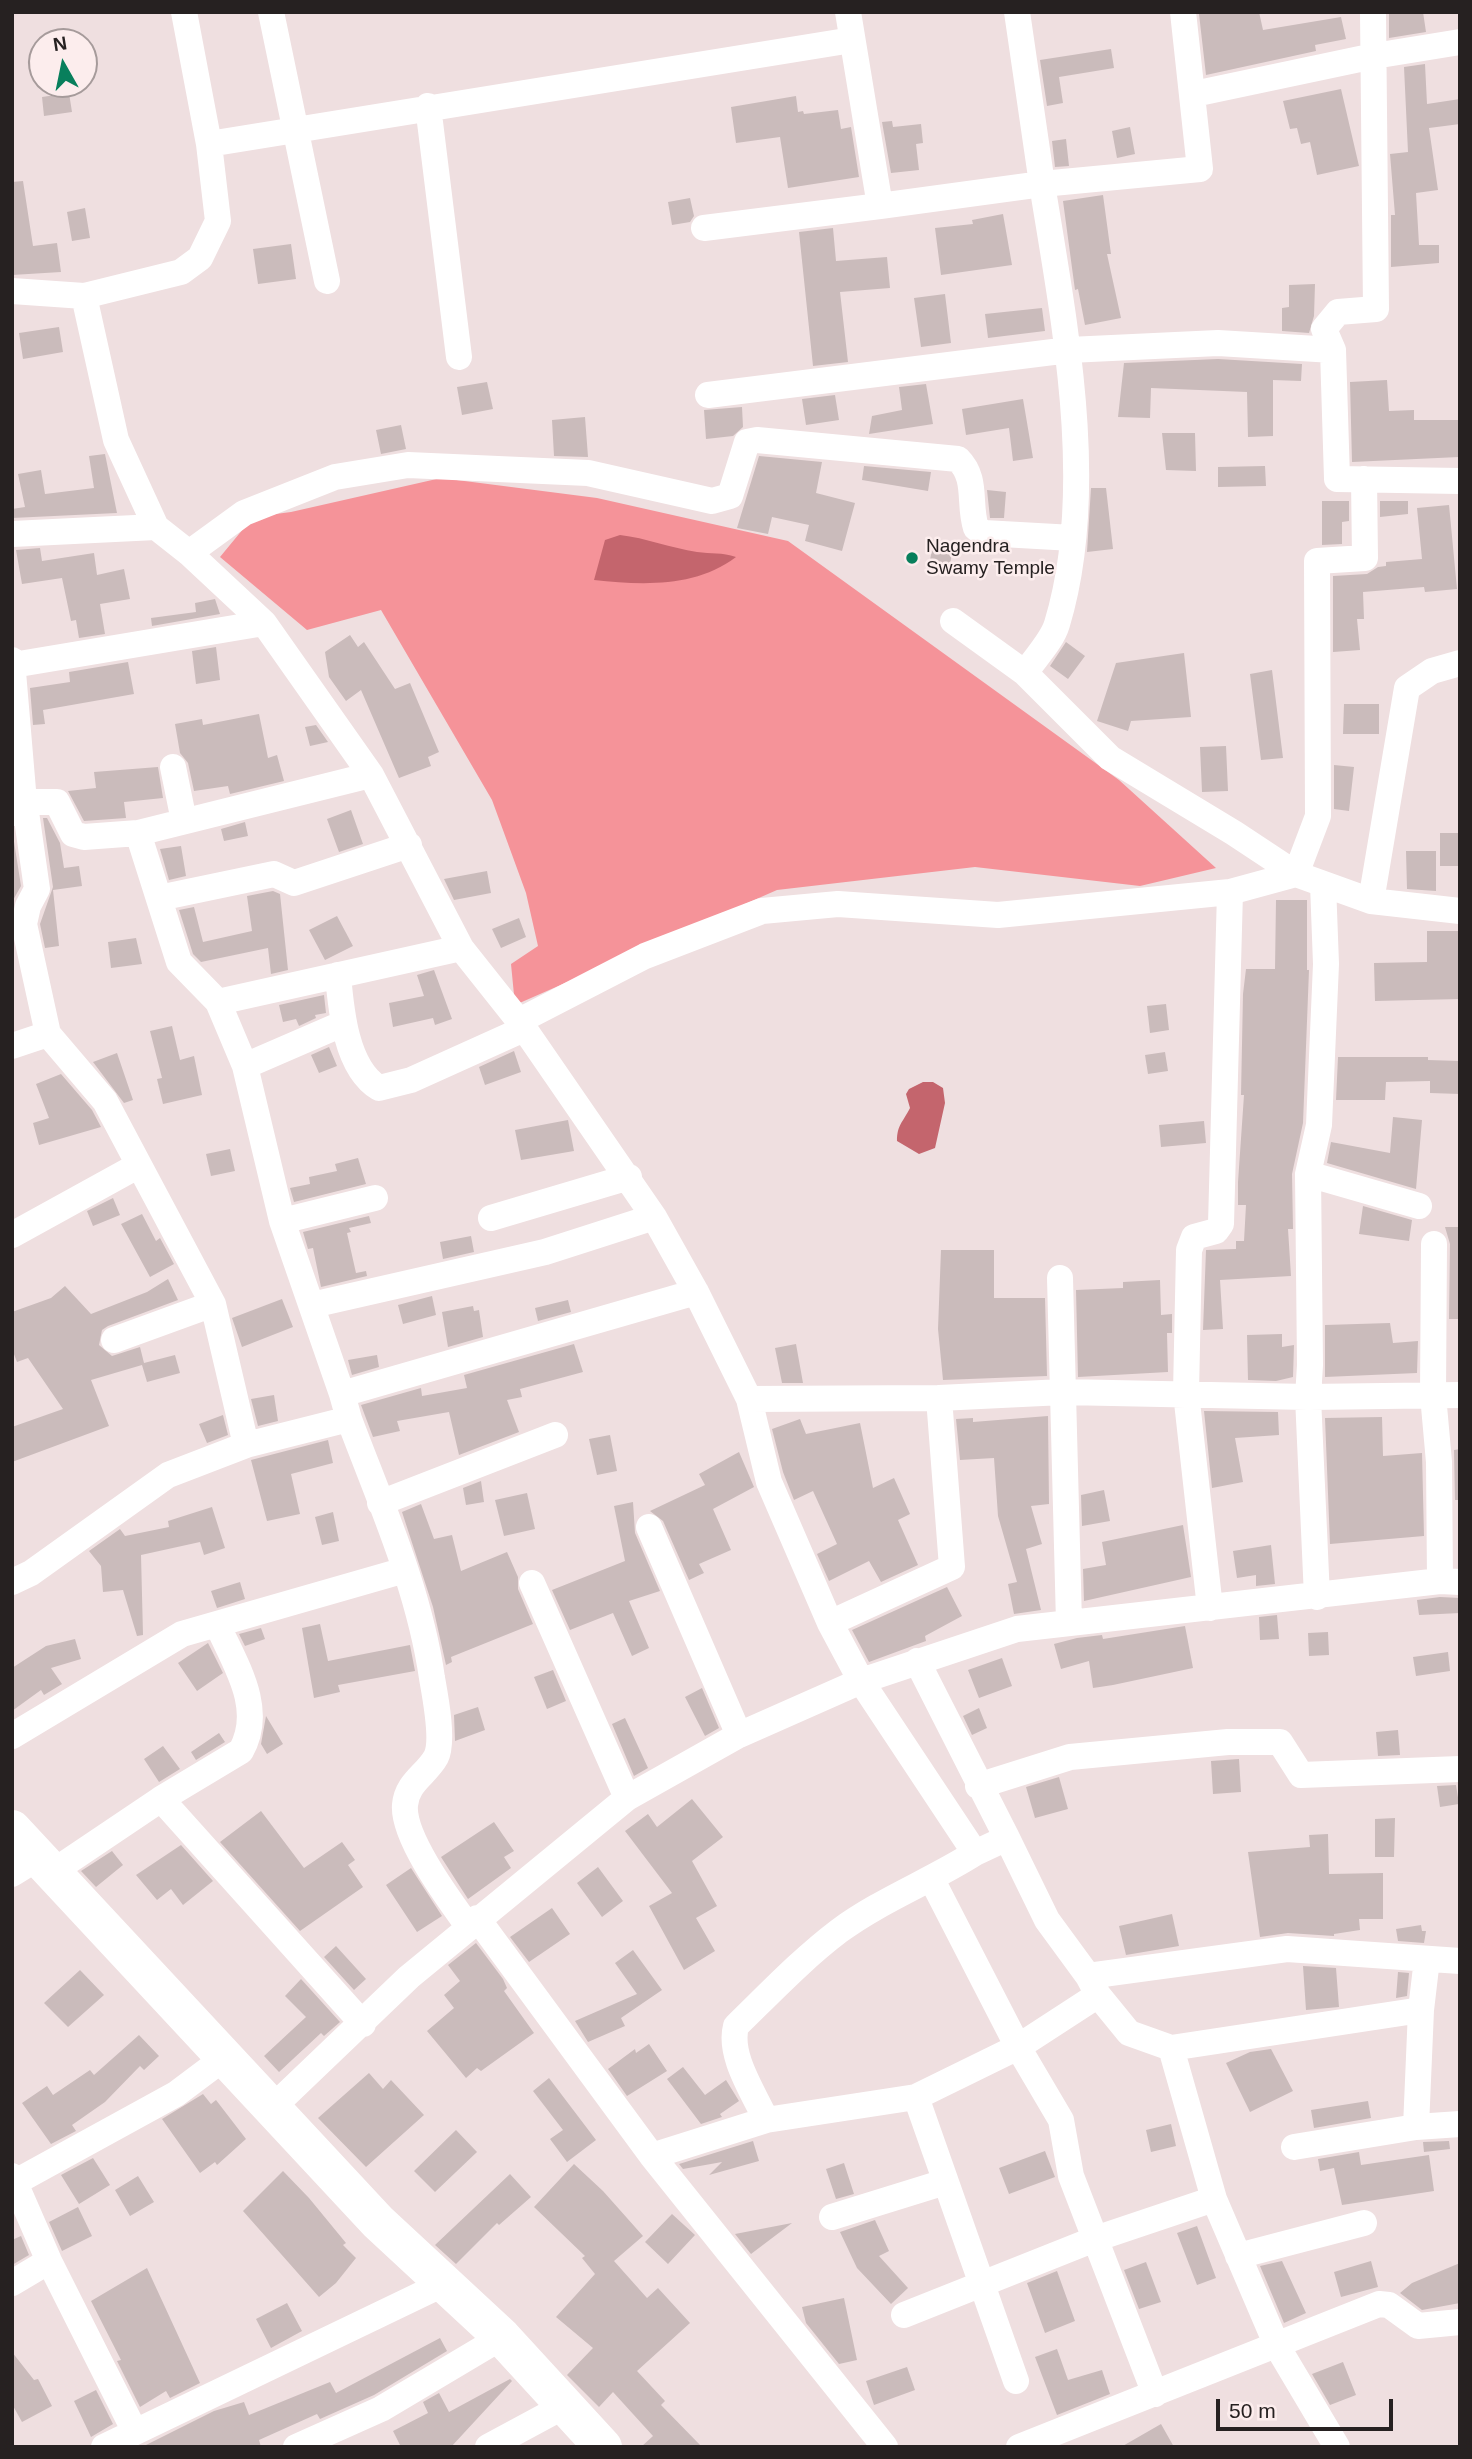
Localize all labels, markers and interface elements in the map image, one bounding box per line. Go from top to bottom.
north arrow [28,28,98,98]
text: N [52,32,68,55]
place label: Nagendra Swamy Temple [926,536,1055,580]
marker: Nagendra Swamy Temple [904,550,920,566]
scale bar [1220,2386,1397,2430]
text: 50 m [1229,2399,1276,2422]

